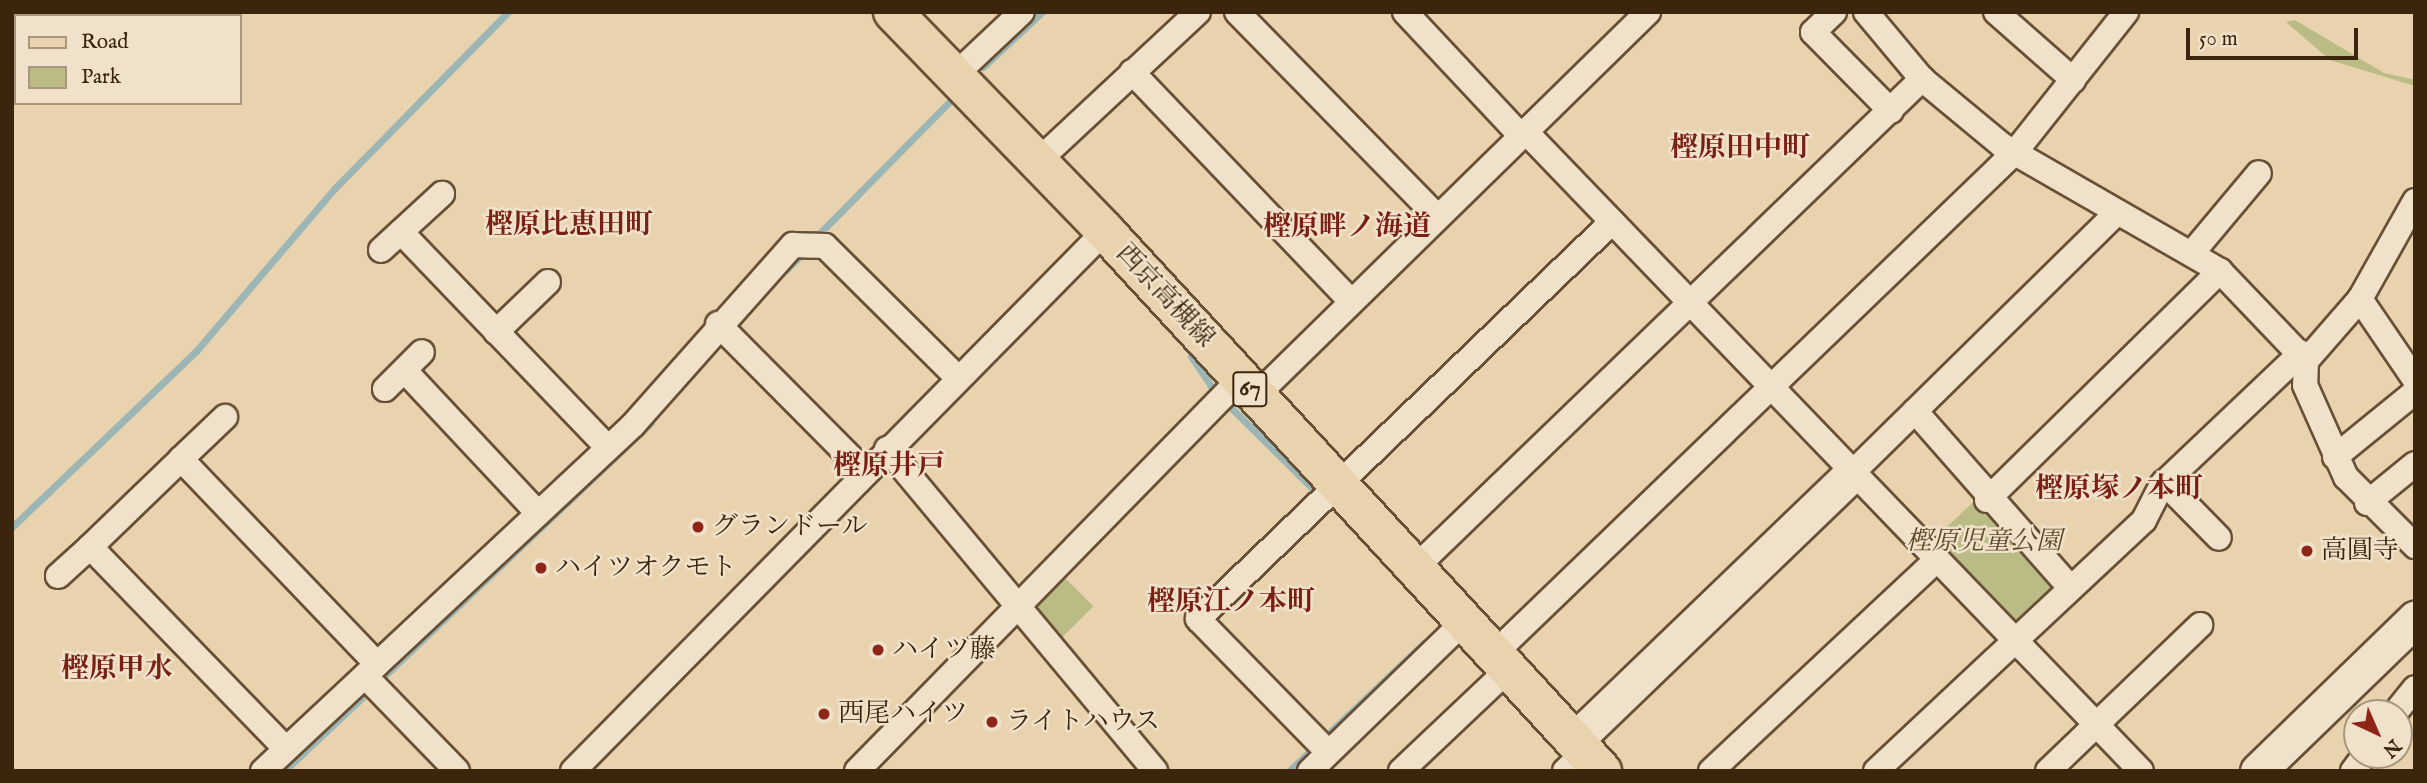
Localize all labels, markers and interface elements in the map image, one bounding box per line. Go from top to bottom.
legend [14,14,242,105]
scale bar [2189,14,2360,58]
text: 50 m [2199,26,2238,53]
text: Road [81,29,128,56]
text: Park [81,64,121,91]
district label: 樫原田中町 [1670,132,1810,166]
district label: 樫原比恵田町 [485,209,653,243]
district label: 樫原畔ノ海道 [1263,211,1431,245]
street label: 西京高槻線 [1109,238,1221,354]
road number: 67 [1231,368,1269,410]
district label: 樫原井戸 [833,450,945,484]
district label: 樫原塚ノ本町 [2035,473,2203,507]
place label: グランドール [712,511,868,543]
marker: グランドール [690,519,706,535]
park label: 樫原児童公園 [1906,526,2062,558]
place label: 高圓寺 [2321,535,2399,567]
marker: 高圓寺 [2299,543,2315,559]
place label: ハイツオクモト [555,552,737,584]
marker: ハイツオクモト [533,560,549,576]
district label: 樫原江ノ本町 [1147,586,1315,620]
place label: ハイツ藤 [892,634,996,666]
marker: ハイツ藤 [870,642,886,658]
district label: 樫原甲水 [61,653,173,687]
place label: 西尾ハイツ [838,698,968,730]
north arrow [2343,699,2413,769]
marker: 西尾ハイツ [816,706,832,722]
place label: ライトハウス [1006,706,1162,738]
marker: ライトハウス [984,714,1000,730]
text: N [2377,733,2405,762]

